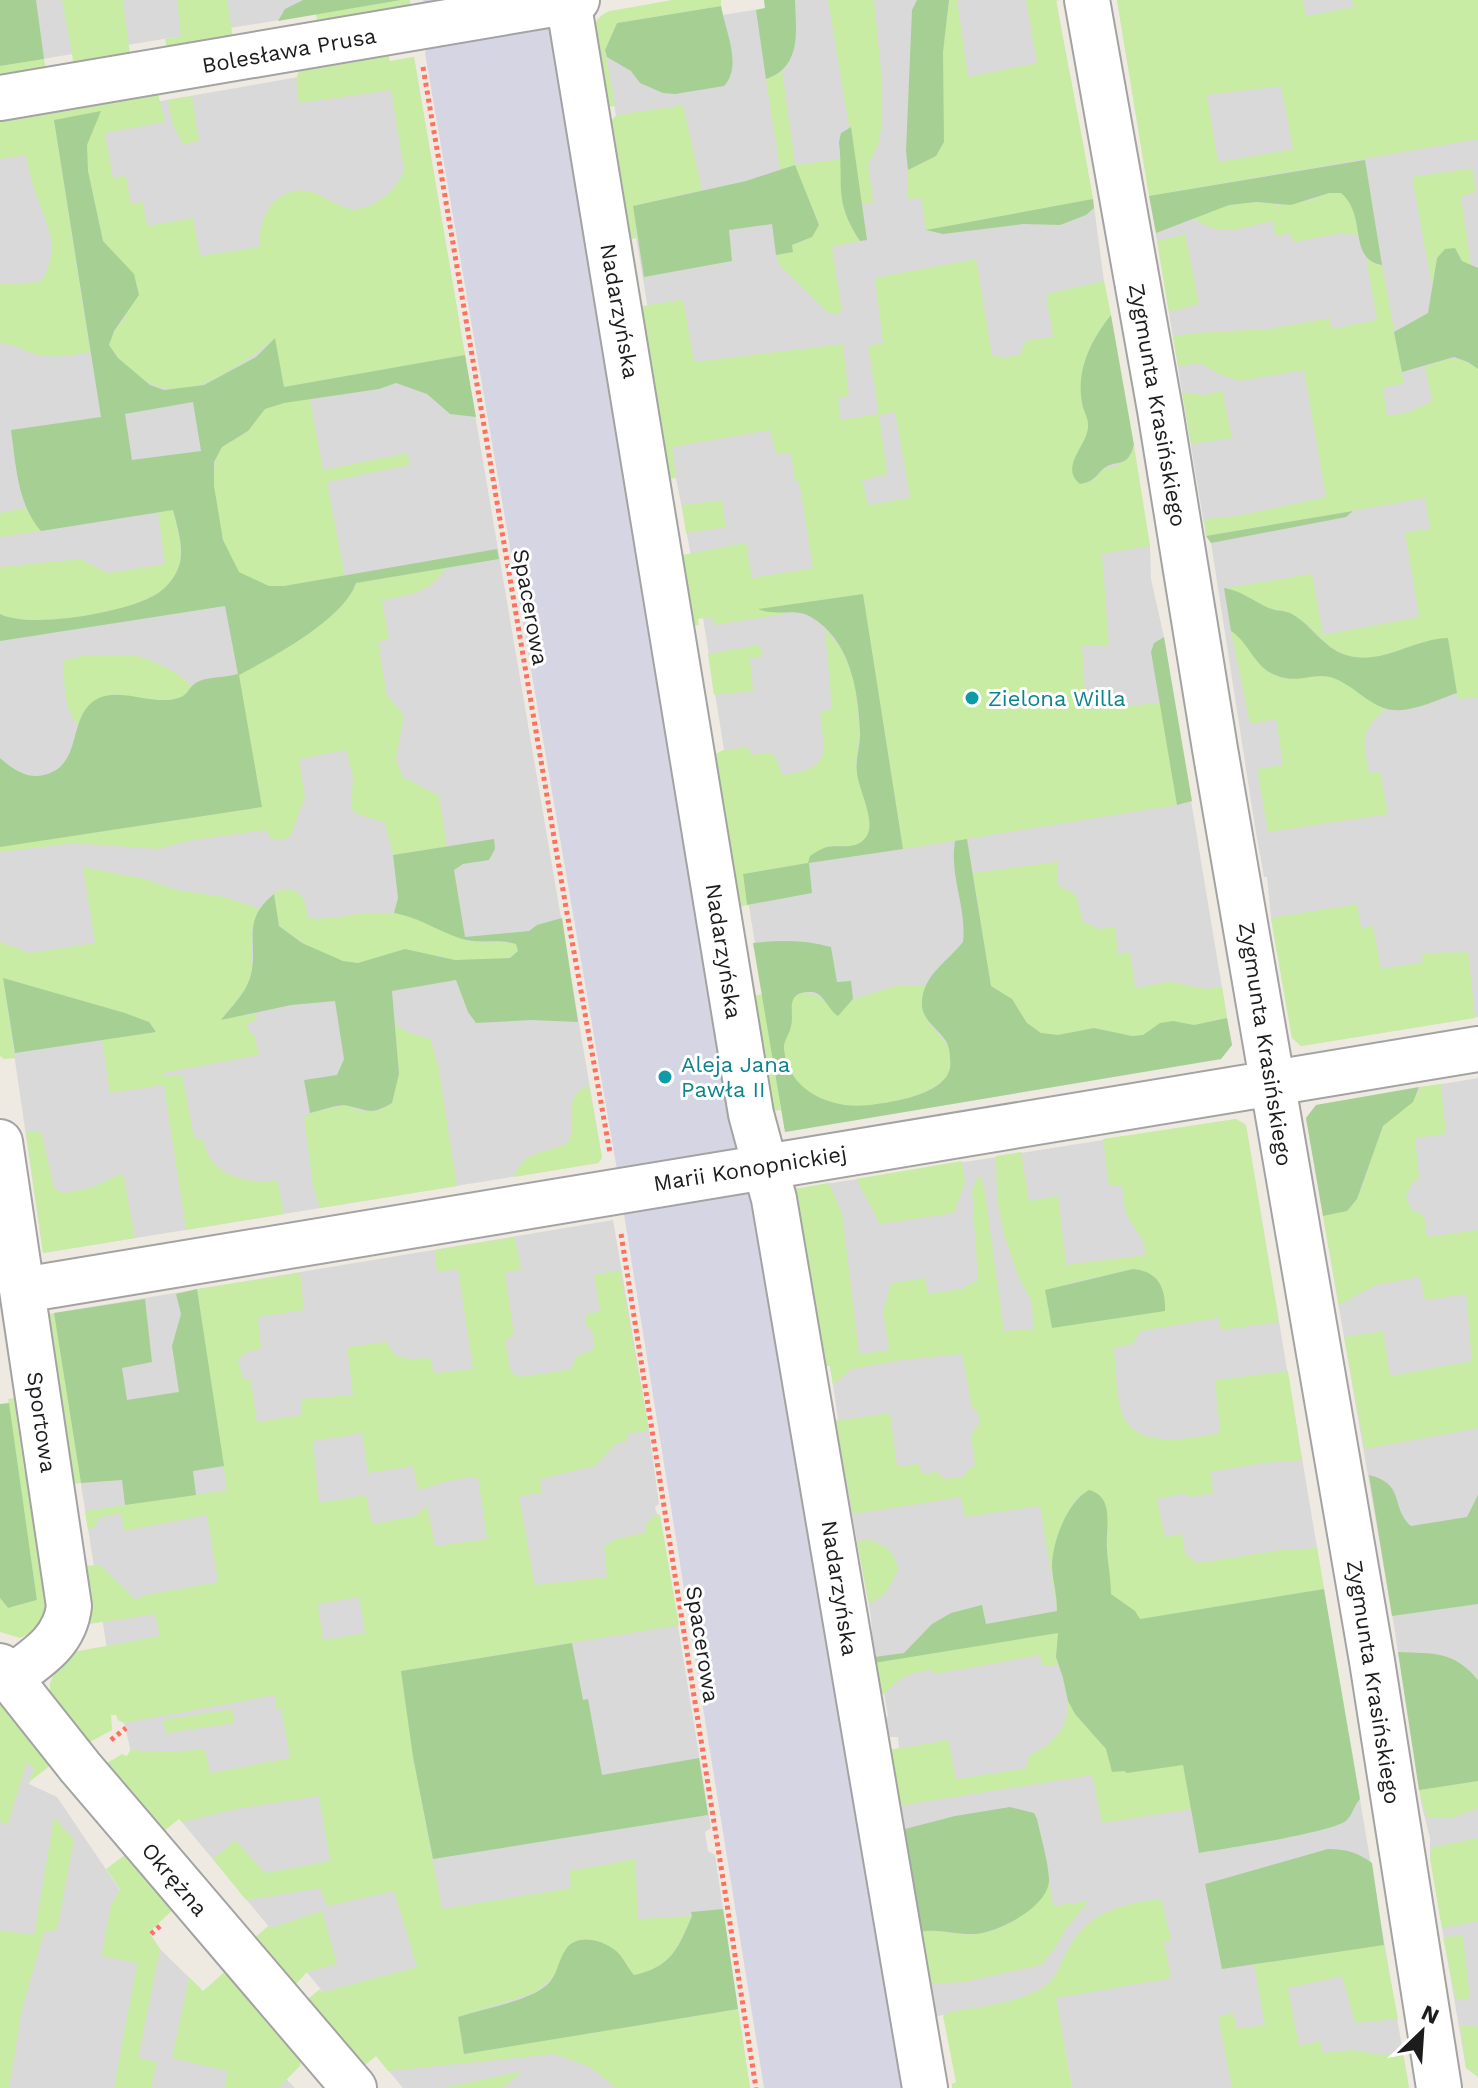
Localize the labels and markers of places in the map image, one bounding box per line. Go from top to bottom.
place label: Zielona Willa [988,686,1126,711]
marker: Zielona Willa [963,689,981,707]
place label: Aleja Jana Pawła II [681,1052,790,1102]
marker: Aleja Jana Pawła II [656,1068,674,1086]

